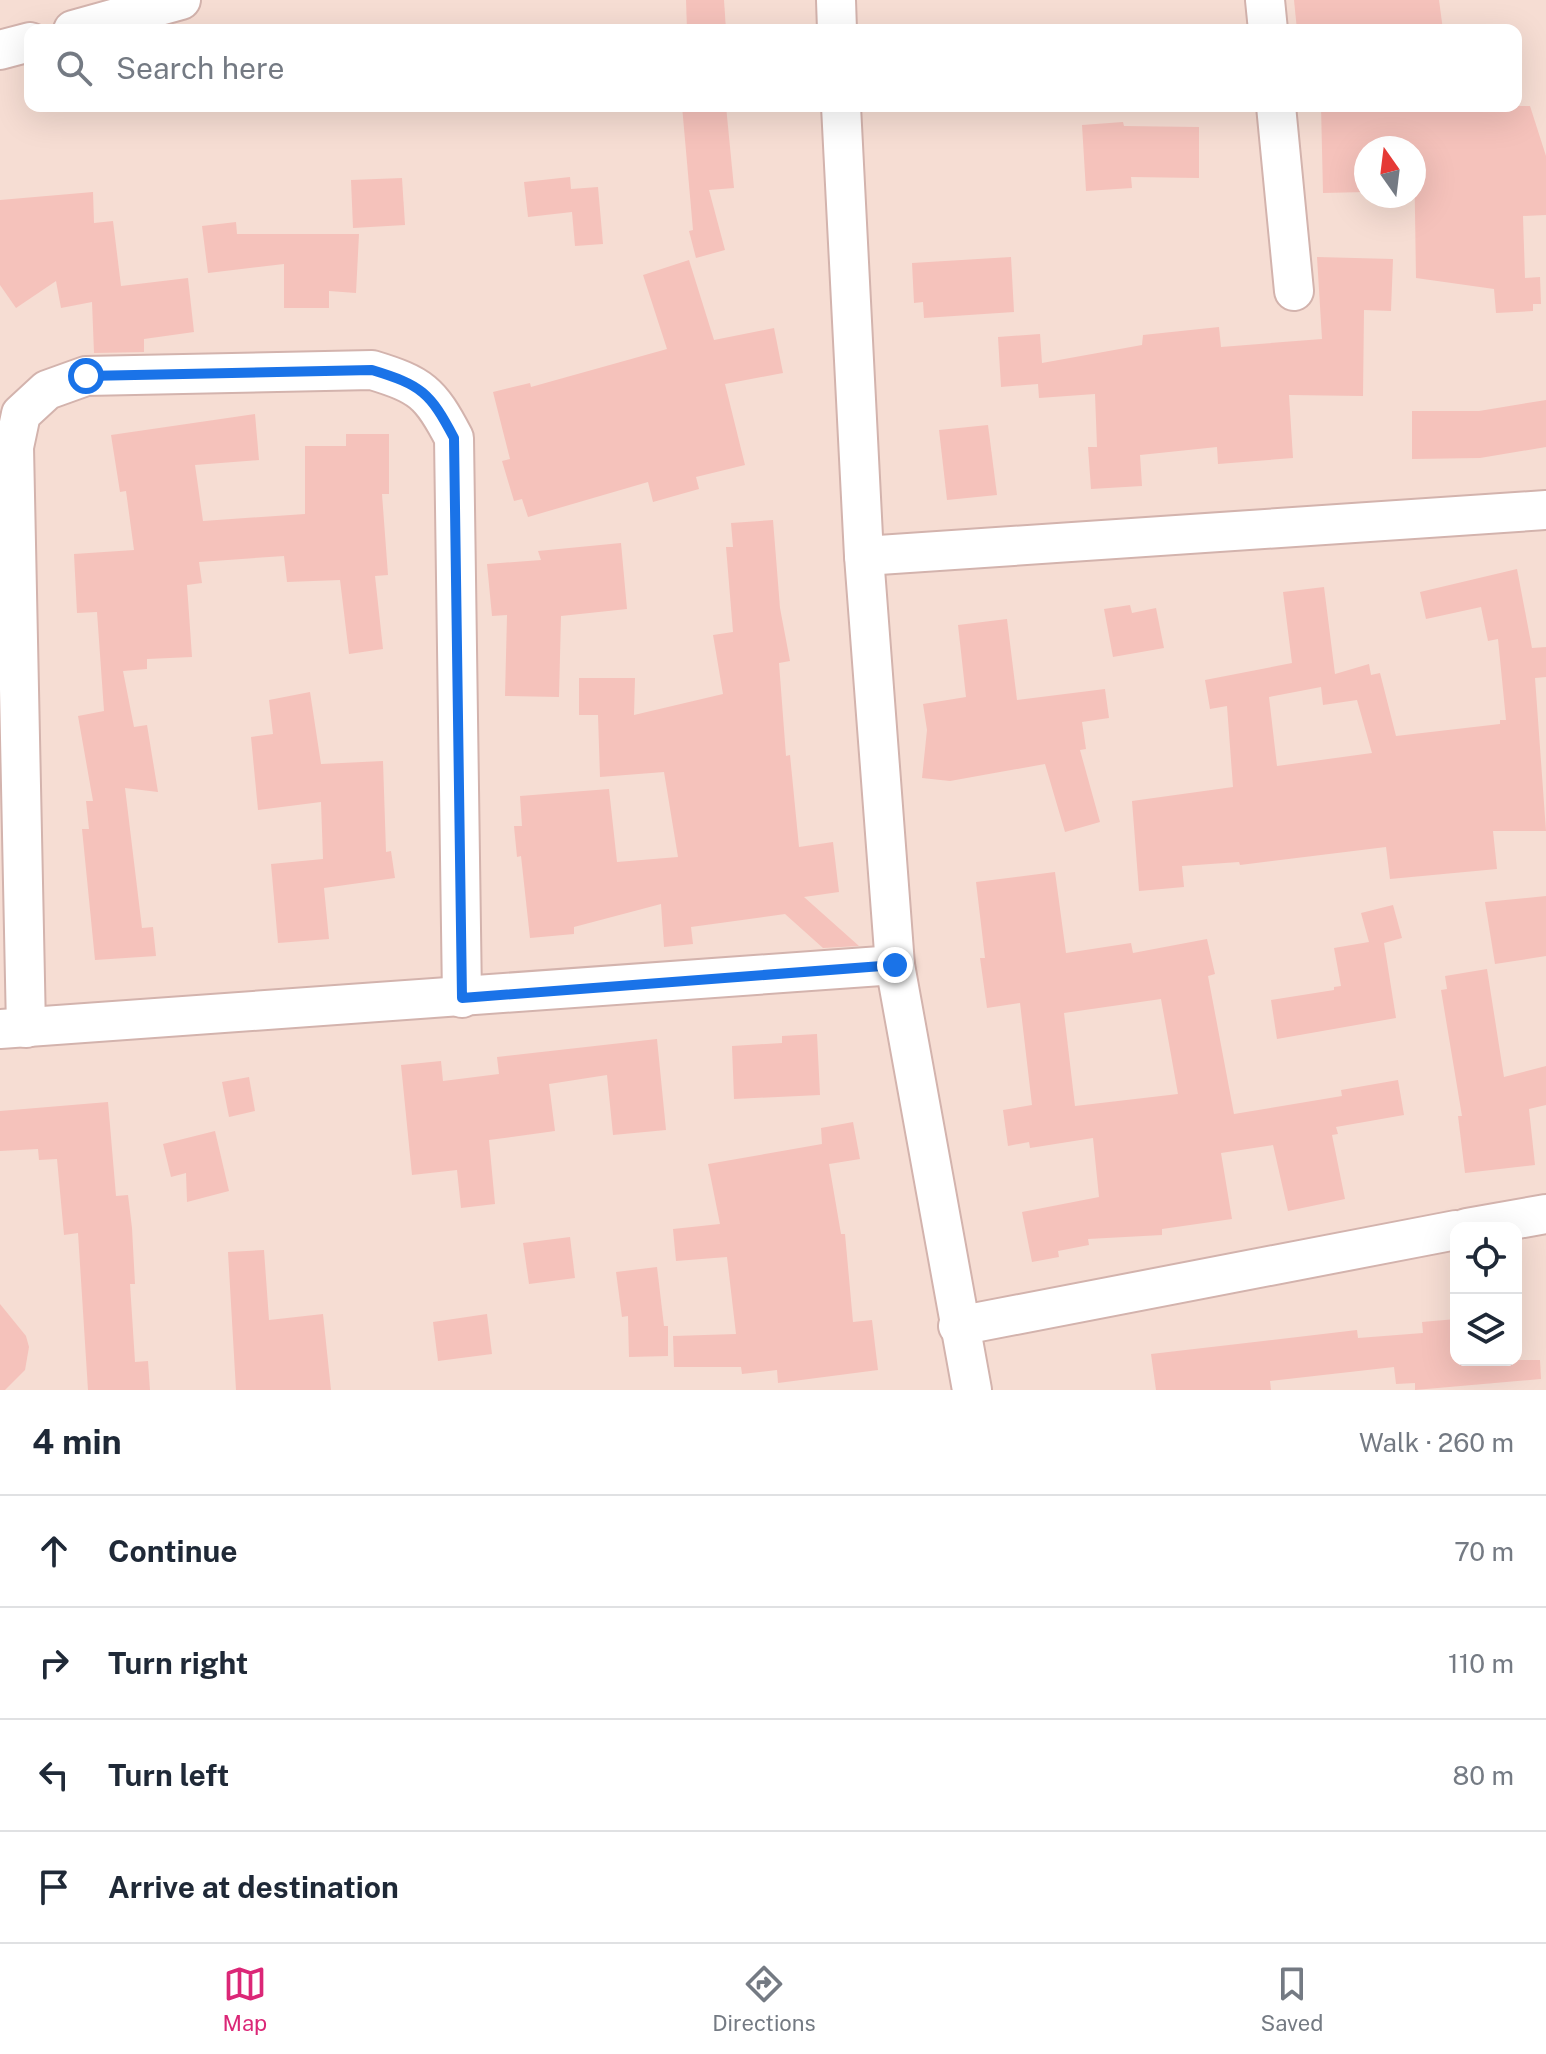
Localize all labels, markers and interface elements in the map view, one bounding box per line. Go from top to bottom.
search box [24,24,1522,112]
icon: search [52,46,96,90]
text: Search here [116,50,284,86]
north arrow [1354,136,1426,208]
route start [68,358,104,394]
route end [877,947,913,983]
map controls [1450,1222,1522,1366]
button: locate [1450,1222,1522,1294]
button: layers [1450,1294,1522,1366]
text: 4 min [32,1422,122,1462]
text: Walk · 260 m [1359,1427,1514,1458]
icon: ahead [32,1529,76,1573]
text: Continue [108,1533,238,1569]
text: 70 m [1454,1536,1514,1567]
icon: right [32,1641,76,1685]
text: Turn right [108,1645,248,1681]
text: 110 m [1448,1648,1514,1679]
icon: left [32,1753,76,1797]
text: Turn left [108,1757,229,1793]
text: 80 m [1453,1760,1514,1791]
icon: arrive [32,1865,76,1909]
text: Arrive at destination [108,1869,399,1905]
tab: Map [223,1962,267,2036]
tab: Directions [712,1962,816,2036]
tab: Saved [1261,1962,1323,2036]

